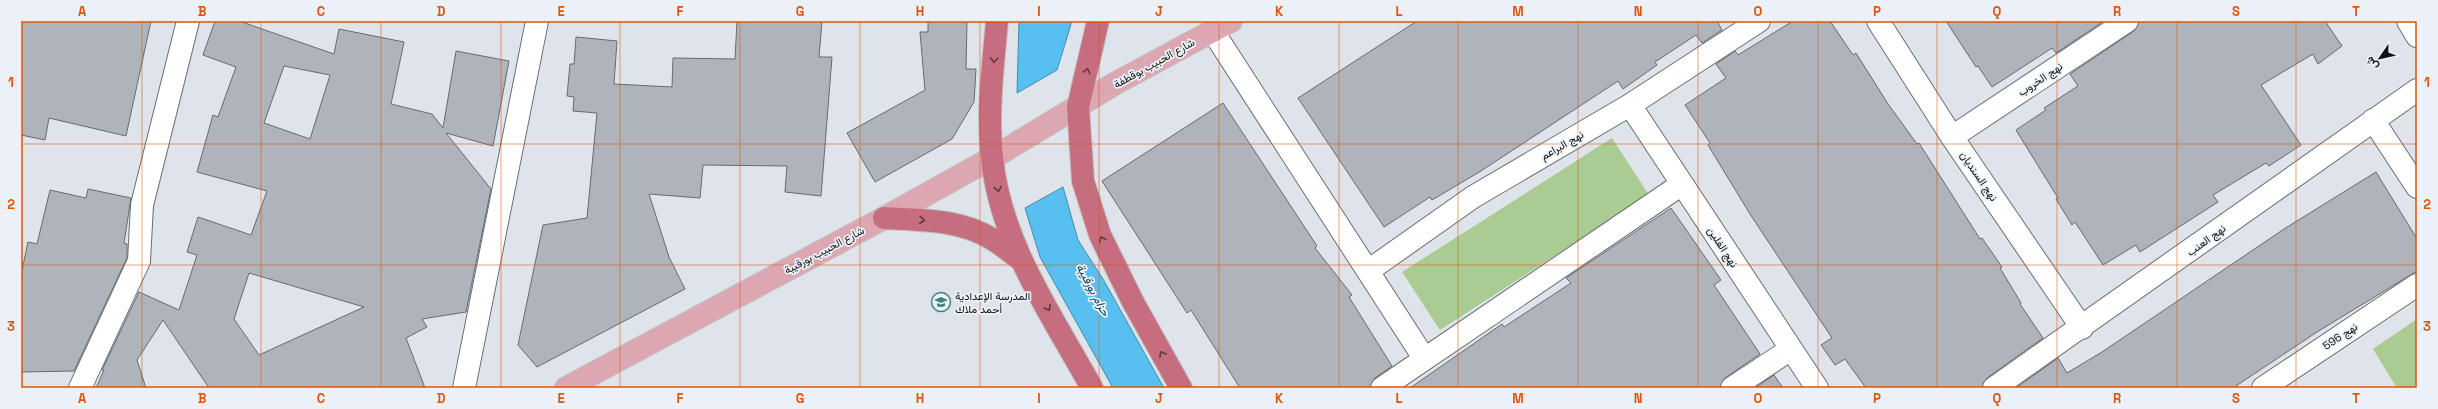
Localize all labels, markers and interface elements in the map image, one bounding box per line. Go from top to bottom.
text: A [78,3,87,20]
text: B [198,3,207,20]
text: C [317,3,325,20]
text: D [437,3,446,20]
text: E [557,3,565,20]
text: F [677,3,684,20]
text: G [796,3,804,20]
text: H [916,3,924,20]
text: I [1037,3,1041,20]
text: J [1155,3,1163,20]
text: K [1275,3,1284,20]
text: L [1395,3,1403,20]
text: M [1512,3,1524,20]
text: N [1634,3,1642,20]
text: O [1754,3,1763,20]
text: P [1873,3,1881,20]
text: Q [1993,3,2002,20]
text: R [2113,3,2121,20]
text: S [2232,3,2240,20]
text: T [2352,3,2360,20]
street label: شارع الحبيب بوقطفة [1111,35,1198,92]
north arrow [2360,38,2400,78]
text: ش [2362,54,2381,73]
one-way arrow [989,57,998,63]
street label: نهج الخروب [2015,59,2066,100]
one-way arrow [1083,68,1091,74]
text: 1 [8,74,14,91]
text: 1 [2424,74,2430,91]
street label: نهج البراعم [1538,127,1586,164]
street label: نهج السنديان [1956,148,2001,204]
one-way arrow [993,186,1001,192]
text: 2 [7,196,15,213]
text: 2 [2423,196,2431,213]
one-way arrow [919,216,925,225]
street label: نهج العنب [2184,221,2229,260]
street label: شارع الحبيب بورقيبة [782,223,867,278]
street label: نهج الفلين [1704,224,1741,271]
one-way arrow [1099,235,1107,243]
water label: حزام بورقيبة [1072,261,1114,320]
place label: المدرسة الإعدادية أحمد ملاك [955,289,1030,316]
school or university icon: المدرسة الإعدادية أحمد ملاك [930,291,952,313]
one-way arrow [1043,304,1050,311]
text: 3 [7,318,15,335]
text: 3 [2423,318,2431,335]
street label: نهج 596 [2320,319,2361,354]
one-way arrow [1160,351,1167,358]
text: A [78,390,87,407]
text: B [198,390,207,407]
text: C [317,390,325,407]
text: D [437,390,446,407]
text: E [557,390,565,407]
text: F [677,390,684,407]
text: G [796,390,804,407]
text: H [916,390,924,407]
text: I [1037,390,1041,407]
text: J [1155,390,1163,407]
text: K [1275,390,1284,407]
text: L [1395,390,1403,407]
text: M [1512,390,1524,407]
text: N [1634,390,1642,407]
text: O [1754,390,1763,407]
text: P [1873,390,1881,407]
text: Q [1993,390,2002,407]
text: R [2113,390,2121,407]
text: S [2232,390,2240,407]
text: T [2352,390,2360,407]

